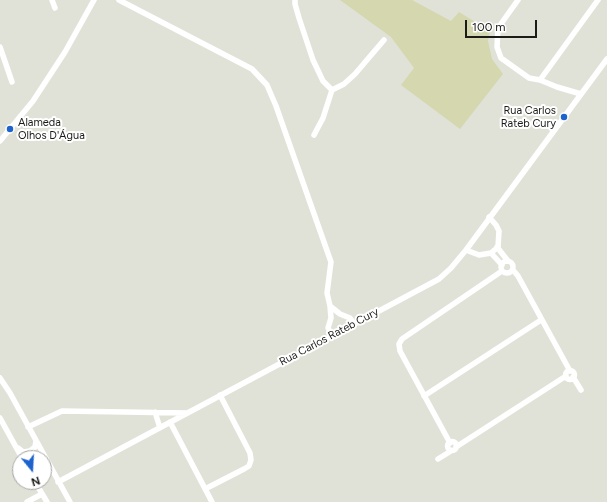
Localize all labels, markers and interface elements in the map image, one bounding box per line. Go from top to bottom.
scale bar [467,12,539,38]
text: 100 m [472,20,506,34]
place label: Rua Carlos Rateb Cury [501,104,556,130]
marker: Rua Carlos Rateb Cury [559,112,569,122]
place label: Alameda Olhos D'Água [18,116,85,142]
marker: Alameda Olhos D'Água [5,124,15,134]
street label: Rua Carlos Rateb Cury [277,305,381,369]
north arrow [12,450,52,490]
text: N [30,473,42,488]

